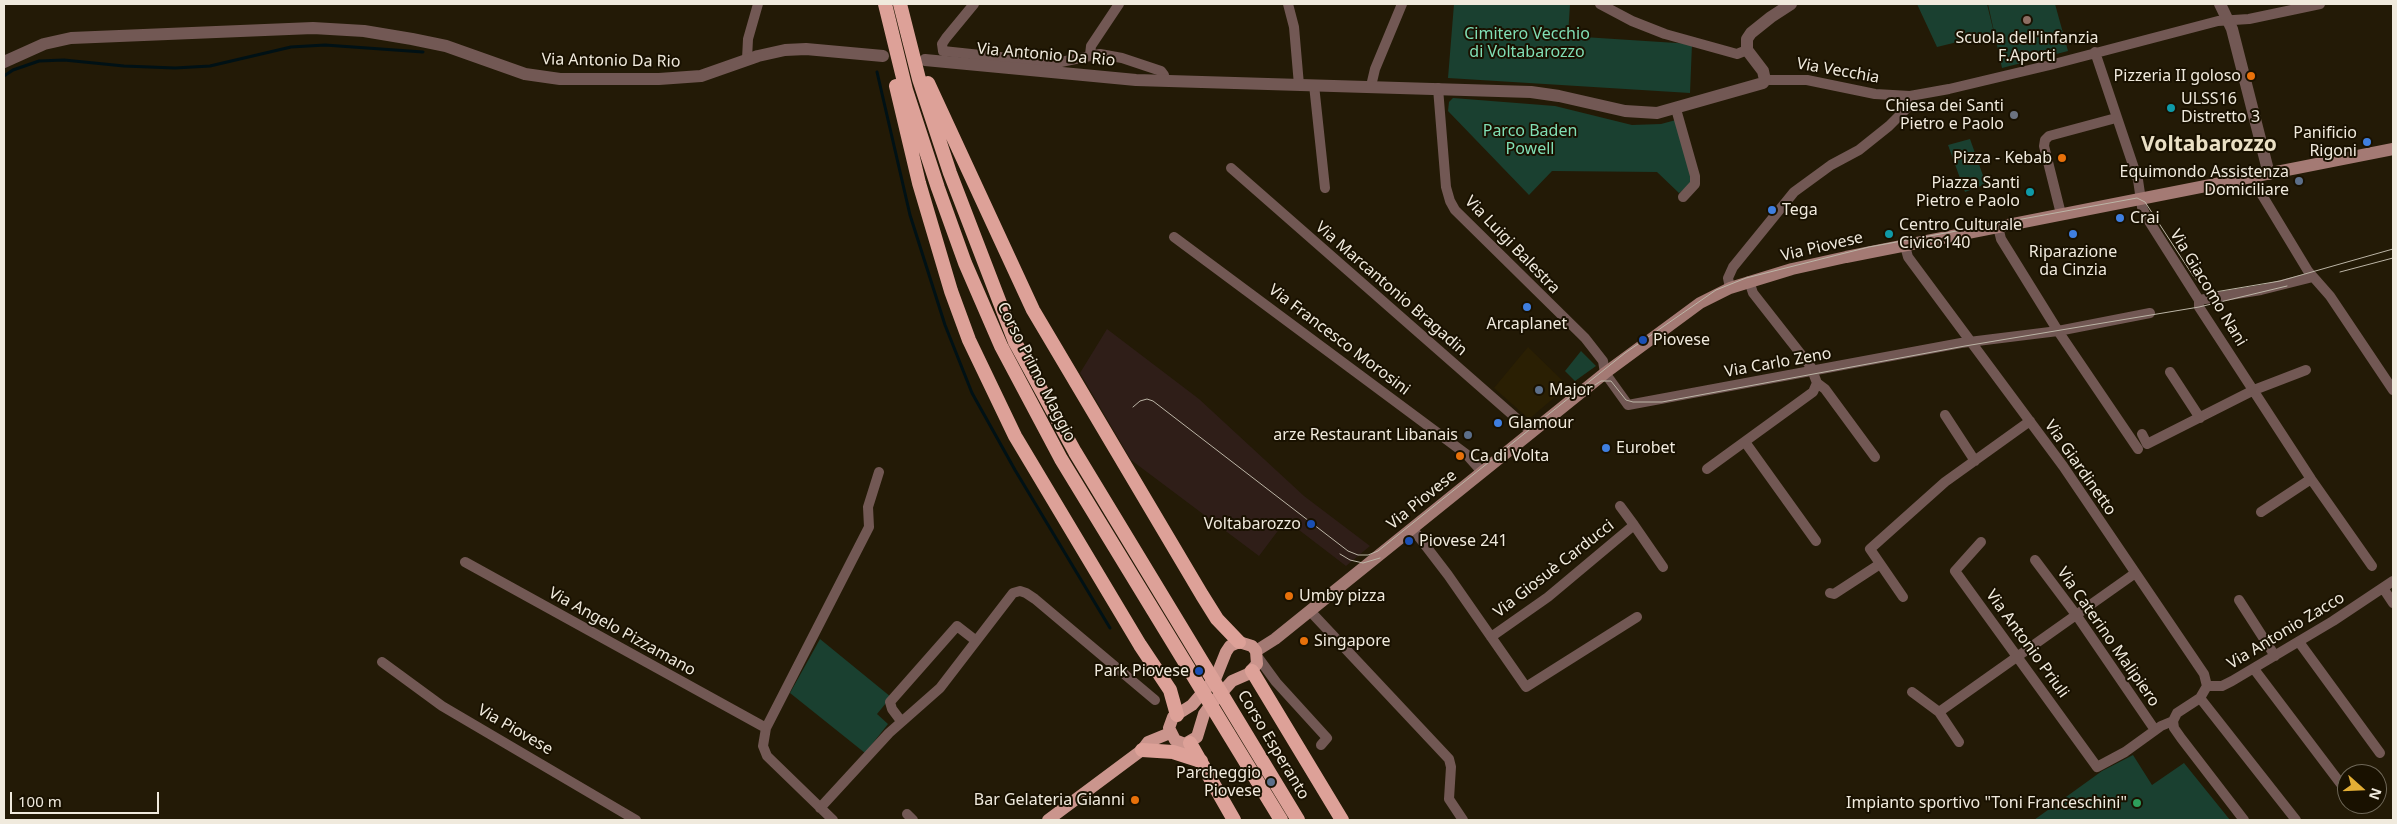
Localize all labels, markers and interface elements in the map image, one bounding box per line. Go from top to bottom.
marker: Scuola dell'infanzia F.Aporti [2021,14,2033,26]
park label: Cimitero Vecchio di Voltabarozzo [1464,24,1590,62]
place label: Scuola dell'infanzia F.Aporti [1955,28,2099,66]
street label: Via Antonio Da Rio [976,39,1116,71]
street label: Via Antonio Da Rio [541,50,681,72]
street label: Via Vecchia [1795,54,1881,88]
place label: Pizzeria II goloso [2114,66,2241,86]
marker: Pizzeria II goloso [2245,70,2257,82]
place label: ULSS16 Distretto 3 [2181,89,2260,127]
place label: Chiesa dei Santi Pietro e Paolo [1885,96,2004,134]
marker: ULSS16 Distretto 3 [2165,102,2177,114]
marker: Chiesa dei Santi Pietro e Paolo [2008,109,2020,121]
park label: Parco Baden Powell [1483,121,1577,159]
place label: Panificio Rigoni [2293,123,2357,161]
district label: Voltabarozzo [2141,132,2277,158]
marker: Panificio Rigoni [2361,136,2373,148]
place label: Pizza - Kebab [1953,148,2052,168]
marker: Pizza - Kebab [2056,152,2068,164]
place label: Equimondo Assistenza Domiciliare [2120,162,2289,200]
place label: Piazza Santi Pietro e Paolo [1916,173,2020,211]
marker: Equimondo Assistenza Domiciliare [2293,175,2305,187]
marker: Piazza Santi Pietro e Paolo [2024,186,2036,198]
street label: Via Luigi Balestra [1460,192,1564,298]
place label: Tega [1782,200,1818,220]
marker: Tega [1766,204,1778,216]
place label: Crai [2130,208,2160,228]
marker: Crai [2114,212,2126,224]
place label: Centro Culturale Civico140 [1899,215,2022,253]
street label: Via Marcantonio Bragadin [1311,218,1471,360]
street label: Via Giacomo Nani [2166,226,2250,350]
street label: Via Piovese [1779,228,1865,266]
marker: Centro Culturale Civico140 [1883,228,1895,240]
marker: Riparazione da Cinzia [2067,228,2079,240]
place label: Riparazione da Cinzia [2029,242,2117,280]
street label: Via Francesco Morosini [1264,281,1414,399]
street label: Corso Primo Maggio [992,299,1080,445]
marker: Arcaplanet [1521,301,1533,313]
place label: Arcaplanet [1487,314,1567,334]
place label: Piovese [1653,330,1710,350]
marker: Piovese [1637,334,1649,346]
street label: Via Carlo Zeno [1723,344,1833,382]
place label: Major [1549,380,1593,400]
marker: Major [1533,384,1545,396]
place label: Glamour [1508,413,1574,433]
marker: Glamour [1492,417,1504,429]
street label: Via Giardinetto [2040,417,2120,519]
place label: arze Restaurant Libanais [1273,425,1458,445]
marker: arze Restaurant Libanais [1462,429,1474,441]
place label: Eurobet [1616,438,1675,458]
marker: Eurobet [1600,442,1612,454]
place label: Ca di Volta [1470,446,1549,466]
marker: Ca di Volta [1454,450,1466,462]
street label: Via Piovese [1383,466,1461,534]
place label: Voltabarozzo [1204,514,1301,534]
street label: Via Giosuè Carducci [1490,516,1618,622]
marker: Voltabarozzo [1305,518,1317,530]
place label: Piovese 241 [1419,531,1508,551]
marker: Piovese 241 [1403,535,1415,547]
street label: Via Caterino Malipiero [2053,564,2163,710]
street label: Via Angelo Pizzamano [545,584,699,680]
place label: Umby pizza [1299,586,1385,606]
street label: Via Antonio Priuli [1981,586,2073,702]
street label: Via Antonio Zacco [2224,588,2348,674]
marker: Umby pizza [1283,590,1295,602]
place label: Singapore [1314,631,1390,651]
marker: Singapore [1298,635,1310,647]
place label: Park Piovese [1094,661,1189,681]
marker: Park Piovese [1193,665,1205,677]
street label: Corso Esperanto [1233,687,1313,803]
street label: Via Piovese [474,701,556,759]
place label: Parcheggio Piovese [1176,763,1261,801]
north arrow [2337,764,2387,814]
marker: Parcheggio Piovese [1265,776,1277,788]
scale bar [12,782,161,814]
text: N [2365,785,2387,803]
place label: Bar Gelateria Gianni [974,790,1125,810]
text: 100 m [18,791,62,811]
place label: Impianto sportivo "Toni Franceschini" [1846,793,2127,813]
marker: Bar Gelateria Gianni [1129,794,1141,806]
marker: Impianto sportivo "Toni Franceschini" [2131,797,2143,809]

